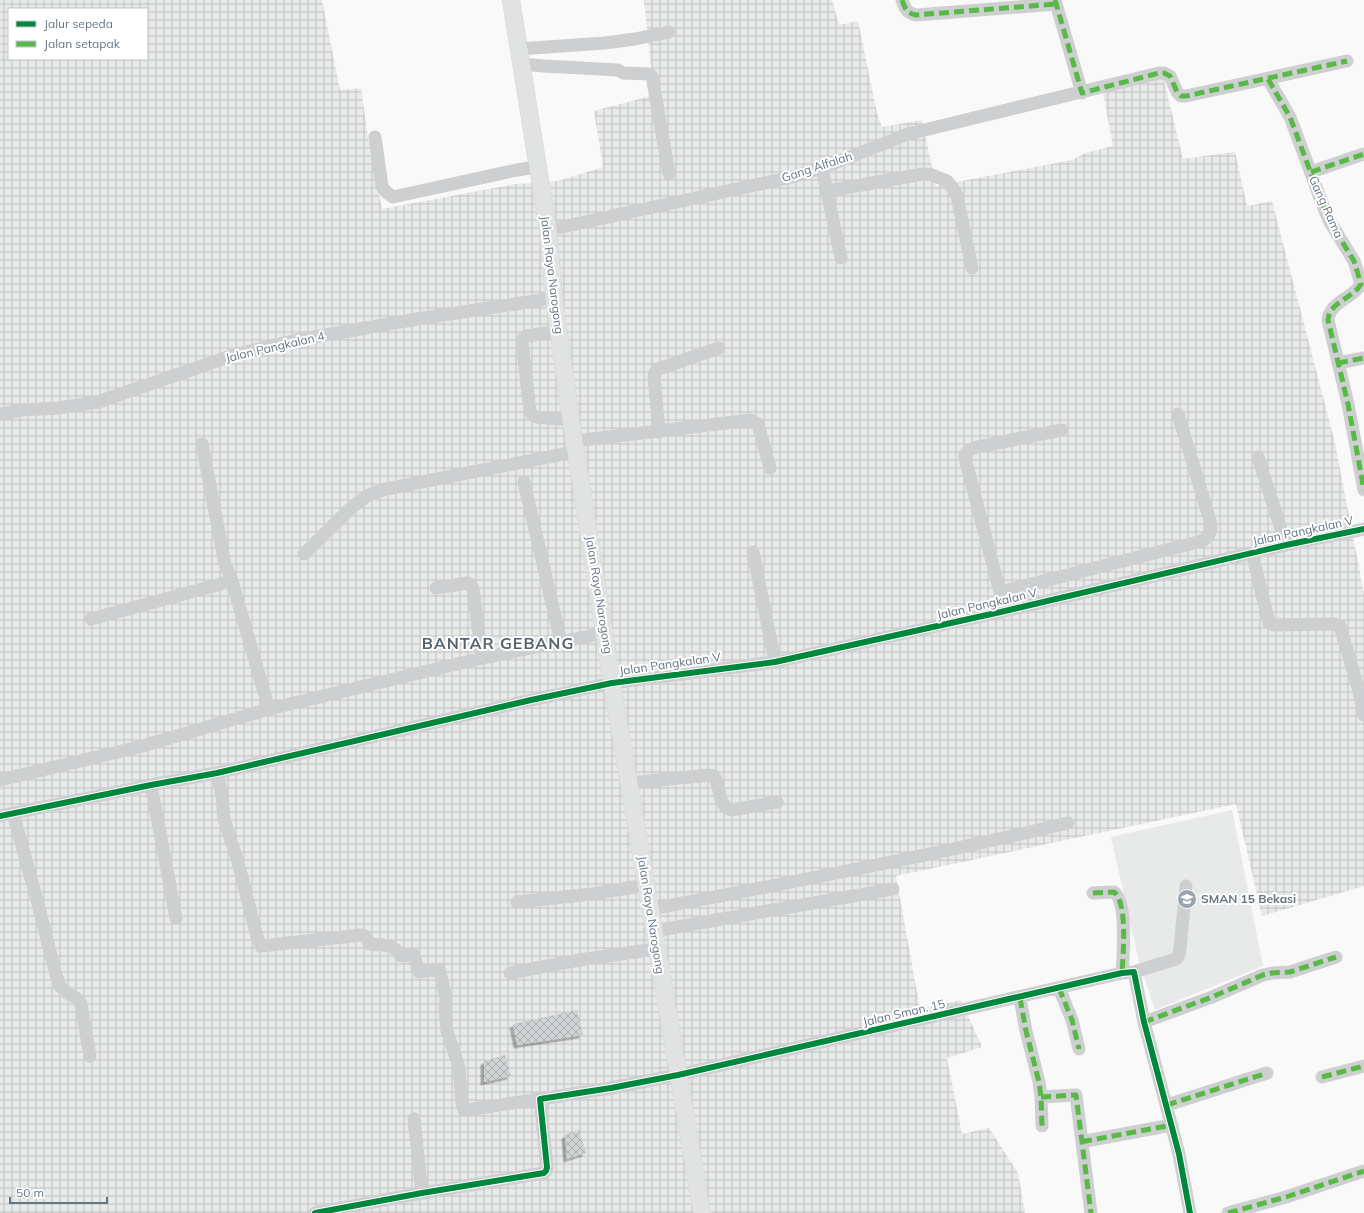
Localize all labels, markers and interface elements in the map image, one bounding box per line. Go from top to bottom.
legend [8,8,148,60]
text: Jalur sepeda [44,16,113,31]
text: Jalan setapak [44,36,121,51]
street label: Gang Alfalah [780,148,854,185]
street label: Gang Rama [1306,173,1347,240]
street label: Jalan Raya Narogong [538,215,567,335]
street label: Jalan Pangkalan 4 [224,328,326,365]
street label: Jalan Pangkalan V [1251,512,1355,548]
street label: Jalan Raya Narogong [583,535,616,655]
street label: Jalan Pangkalan V [935,585,1039,622]
district label: BANTAR GEBANG [422,633,574,653]
street label: Jalan Pangkalan V [618,649,722,678]
street label: Jalan Raya Narogong [635,855,668,975]
school or university icon: SMAN 15 Bekasi [1176,888,1198,910]
place label: SMAN 15 Bekasi [1201,891,1296,906]
street label: Jalan Sman. 15 [861,996,946,1029]
scale bar [10,1179,107,1205]
text: 50 m [16,1185,44,1200]

